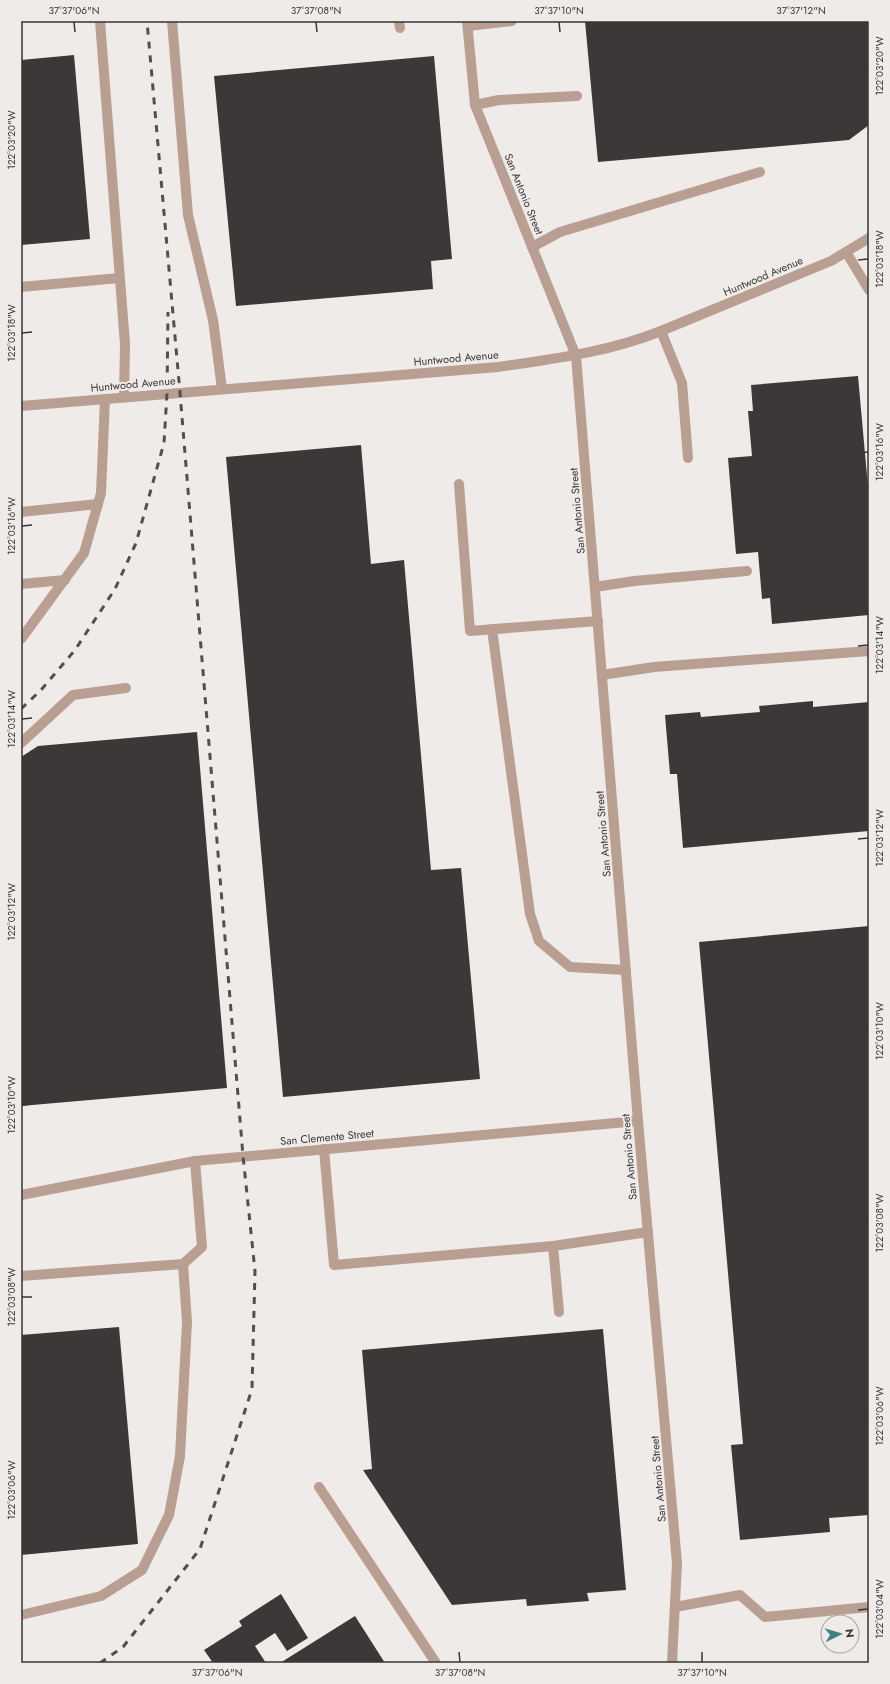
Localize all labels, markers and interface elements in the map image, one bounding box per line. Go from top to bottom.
text: 37°37'06"N [49,3,99,18]
text: 37°37'08"N [291,3,341,18]
text: 37°37'10"N [534,3,584,18]
text: 37°37'12"N [776,3,826,18]
text: 122°03'20"W [872,36,887,96]
text: 122°03'20"W [4,110,19,170]
street label: San Antonio Street [500,151,548,237]
text: 122°03'18"W [872,230,887,288]
street label: Huntwood Avenue [721,252,806,300]
text: 122°03'18"W [4,304,19,362]
street label: Huntwood Avenue [413,346,499,370]
street label: Huntwood Avenue [90,372,176,396]
text: 122°03'16"W [872,423,887,481]
street label: San Antonio Street [565,467,589,555]
text: 122°03'16"W [4,497,19,555]
text: 122°03'14"W [872,616,887,674]
text: 122°03'14"W [4,690,19,748]
street label: San Antonio Street [591,790,615,878]
text: 122°03'12"W [872,809,887,867]
text: 122°03'12"W [4,883,19,941]
text: 122°03'10"W [872,1002,887,1060]
text: 122°03'10"W [4,1076,19,1134]
street label: San Antonio Street [617,1113,641,1201]
street label: San Clemente Street [279,1125,375,1149]
text: 122°03'08"W [872,1193,887,1252]
text: 122°03'08"W [4,1267,19,1326]
text: 122°03'06"W [872,1386,887,1446]
street label: San Antonio Street [646,1435,670,1523]
text: 122°03'06"W [4,1460,19,1520]
text: 122°03'04"W [872,1579,887,1639]
north arrow [820,1614,860,1654]
text: N [842,1628,858,1638]
text: 37°37'06"N [192,1665,242,1680]
text: 37°37'08"N [435,1665,485,1680]
text: 37°37'10"N [677,1665,727,1680]

